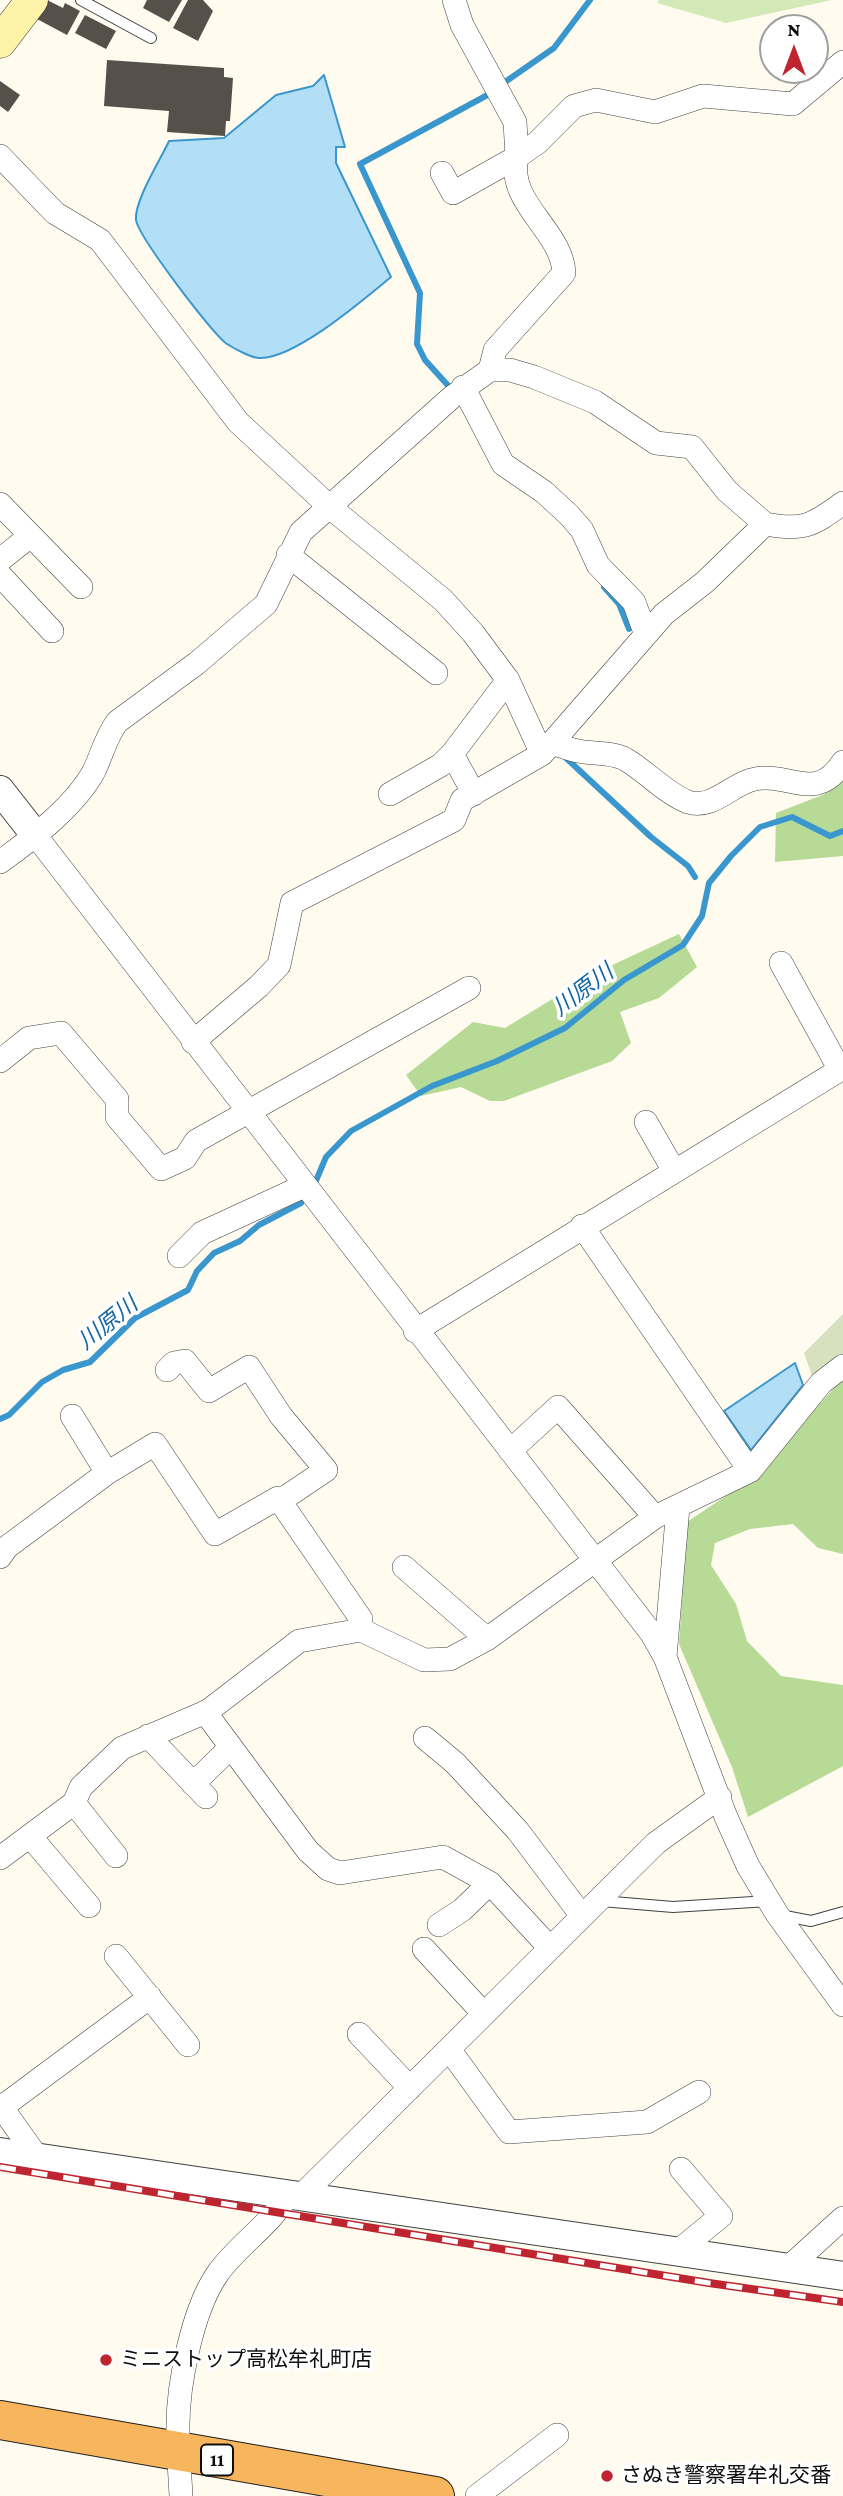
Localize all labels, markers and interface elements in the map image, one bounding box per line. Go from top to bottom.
north arrow [759,14,829,84]
text: N [788,19,800,40]
water label: 川原川 [547,958,619,1022]
water label: 川原川 [73,1291,143,1355]
place label: ミニストップ高松牟礼町店 [120,2347,372,2373]
marker: ミニストップ高松牟礼町店 [98,2352,114,2368]
road number: 11 [201,2444,233,2476]
place label: さぬき警察署牟礼交番 [621,2463,831,2489]
marker: さぬき警察署牟礼交番 [599,2468,615,2484]

